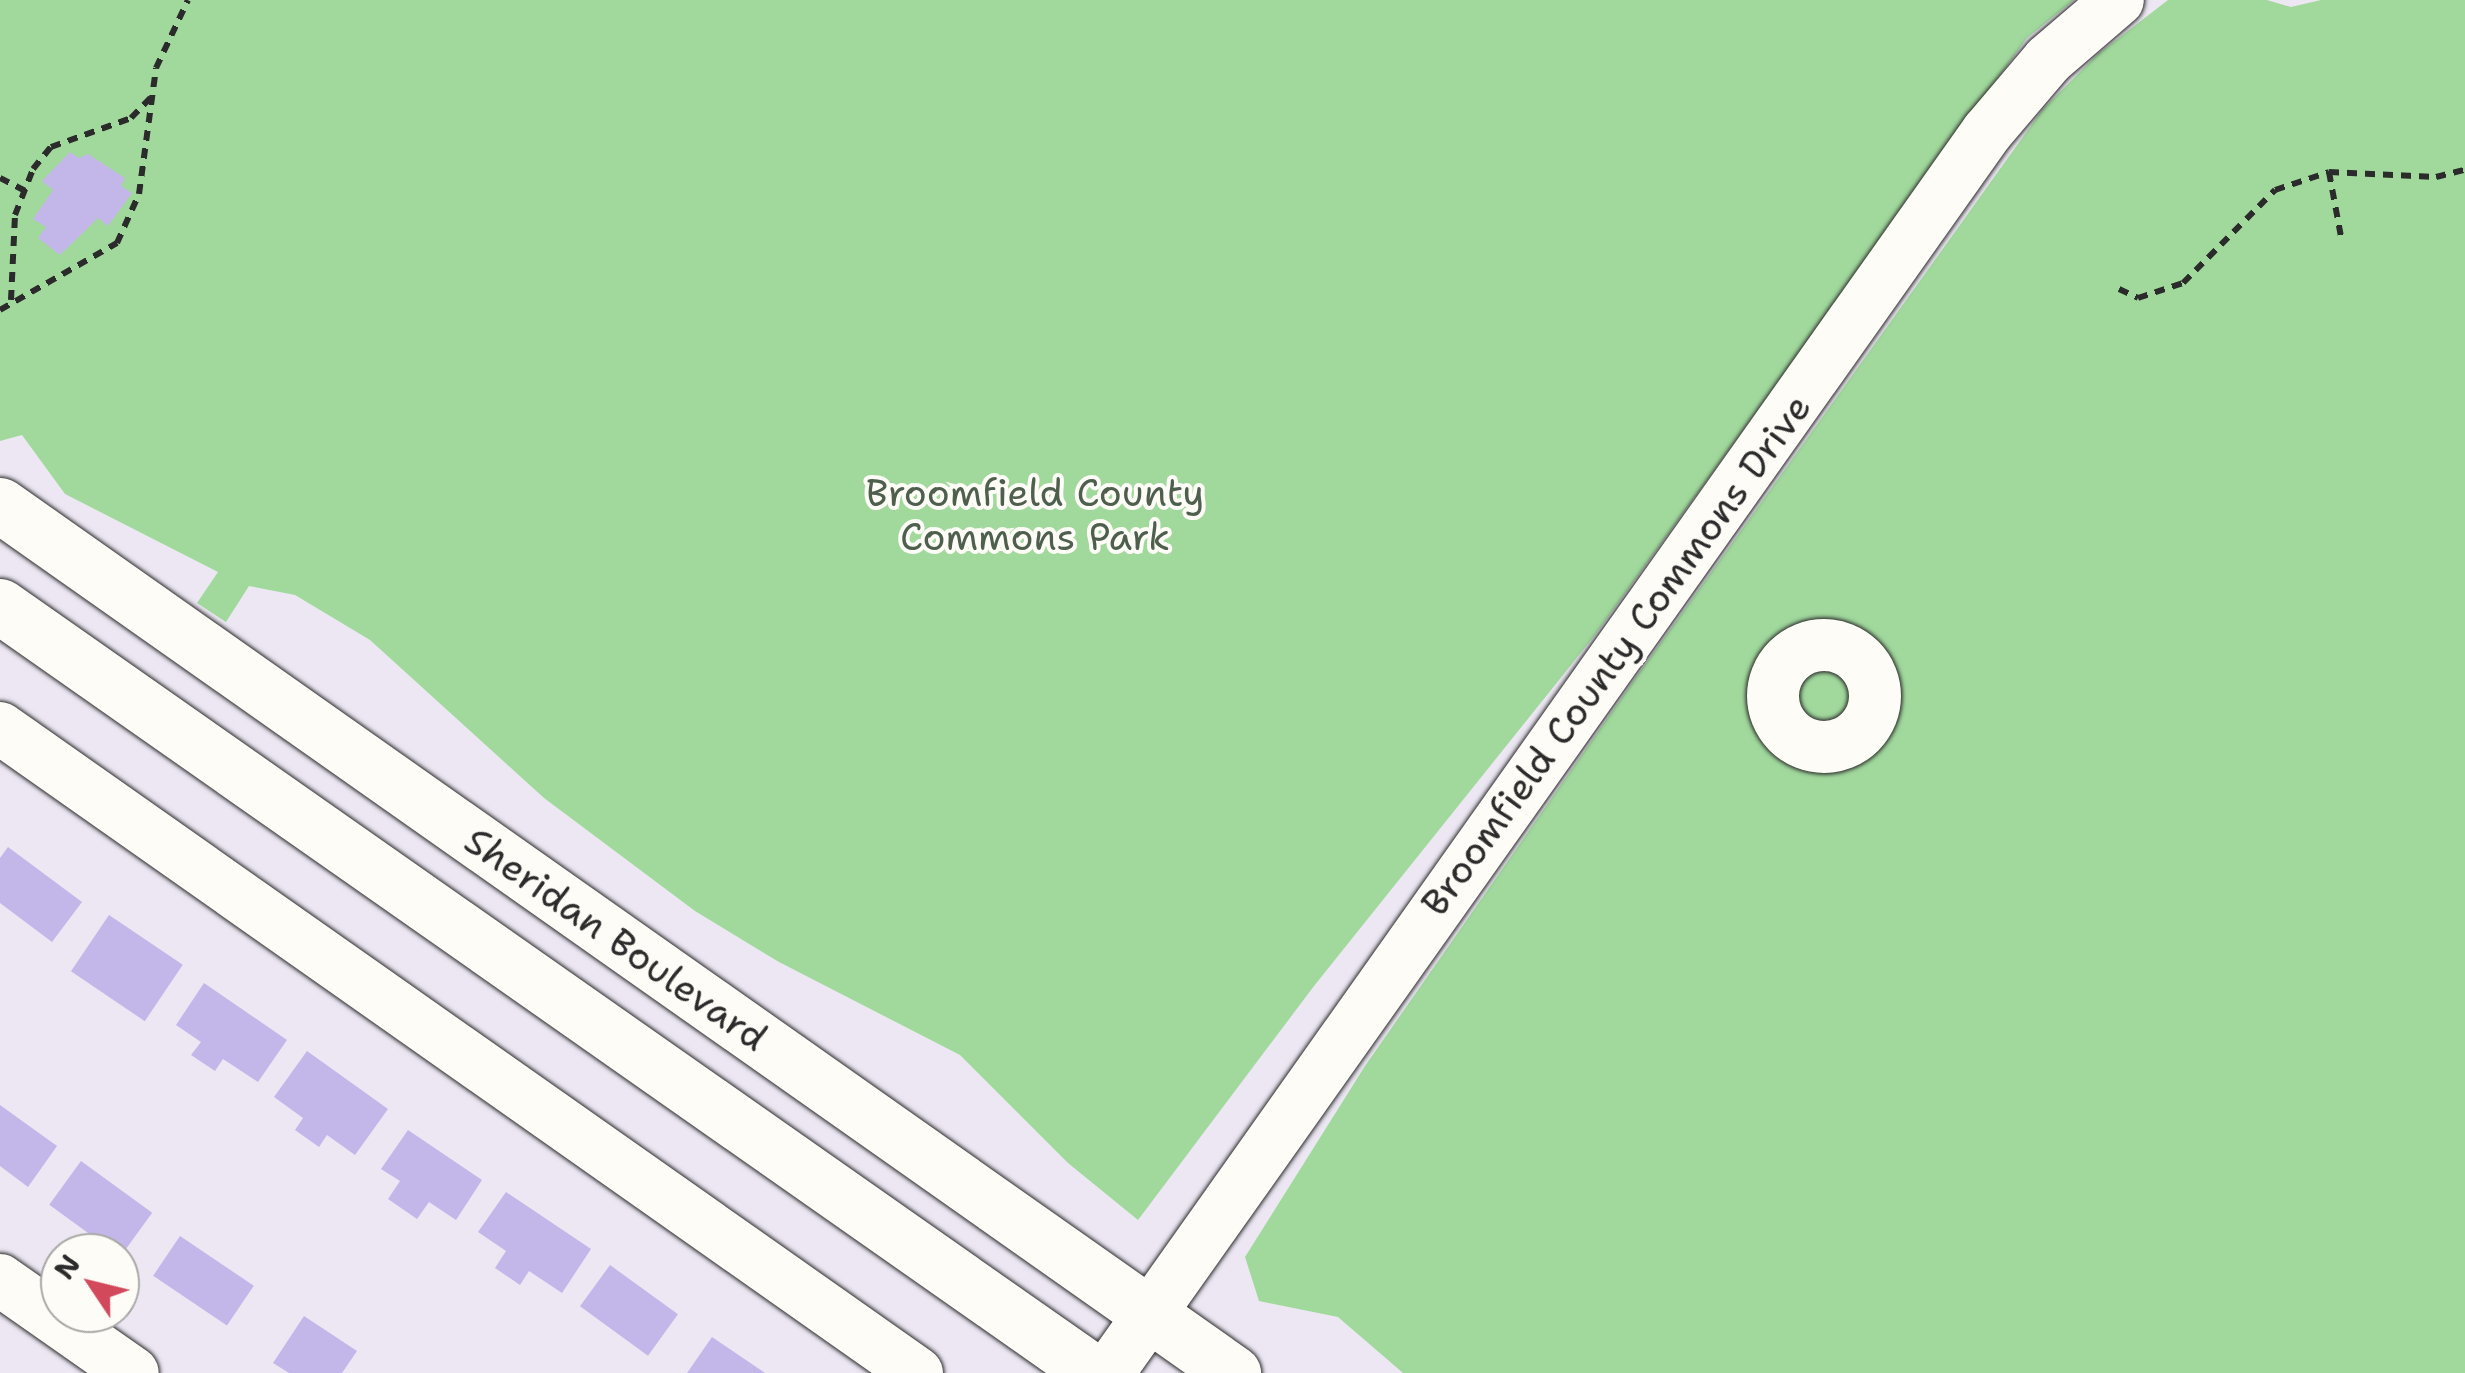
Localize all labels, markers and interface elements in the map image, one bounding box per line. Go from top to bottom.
street label: Broomfield County Commons Drive [1411,385,1821,925]
park label: Broomfield County Commons Park [866,470,1204,560]
street label: Sheridan Boulevard [456,818,776,1060]
north arrow [40,1233,140,1333]
text: N [45,1247,89,1287]

